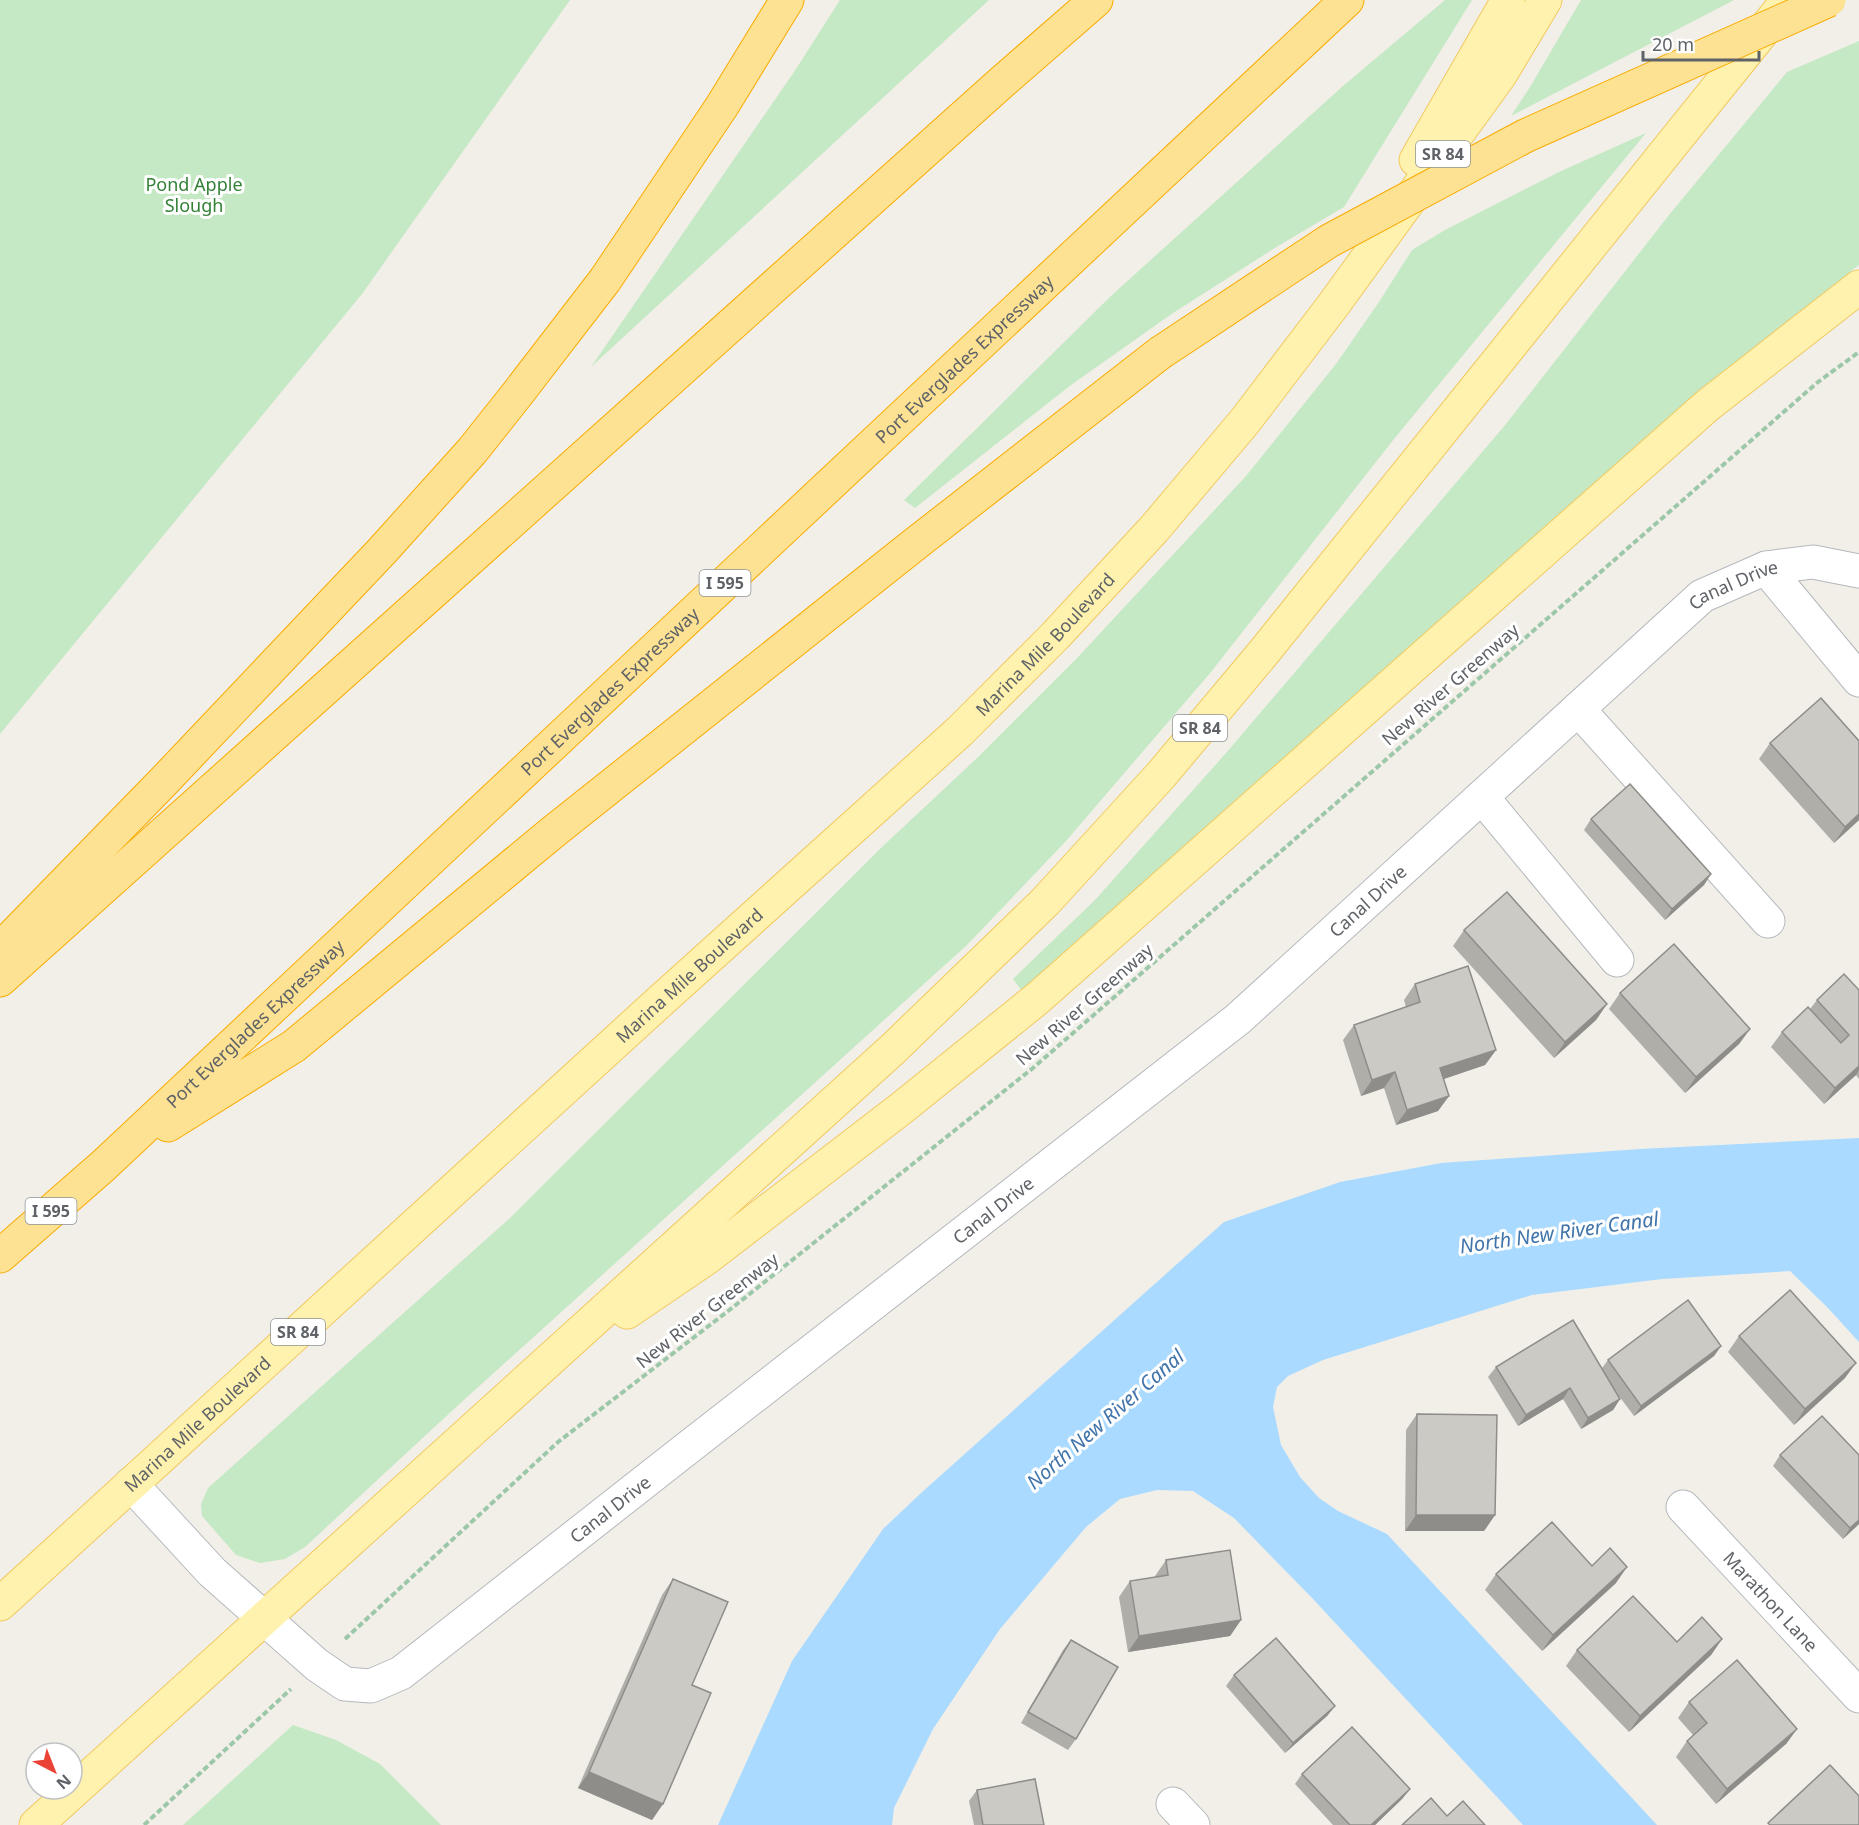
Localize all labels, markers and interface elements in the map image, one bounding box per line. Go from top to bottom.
scale bar [1643,24,1758,62]
text: 20 m [1652,32,1694,56]
road number: SR 84 [1416,141,1470,167]
park label: Pond Apple Slough [145,172,243,217]
street label: Port Everglades Expressway [870,269,1059,448]
street label: Canal Drive [1683,555,1779,615]
street label: Marina Mile Boulevard [970,567,1120,721]
road number: I 595 [700,570,750,596]
street label: Port Everglades Expressway [515,601,704,781]
street label: New River Greenway [1376,617,1524,750]
road number: SR 84 [1173,715,1227,741]
street label: Canal Drive [1324,859,1411,942]
street label: Marina Mile Boulevard [611,902,768,1048]
street label: Port Everglades Expressway [161,934,350,1113]
street label: New River Greenway [1010,937,1158,1070]
street label: Canal Drive [947,1171,1038,1249]
road number: I 595 [26,1198,76,1224]
water label: North New River Canal [1458,1205,1661,1259]
street label: New River Greenway [631,1246,784,1373]
road number: SR 84 [271,1319,325,1345]
water label: North New River Canal [1020,1343,1190,1495]
street label: Marina Mile Boulevard [119,1351,276,1497]
street label: Canal Drive [564,1470,655,1548]
street label: Marathon Lane [1718,1546,1824,1657]
north arrow [24,1741,84,1801]
text: N [52,1770,76,1795]

